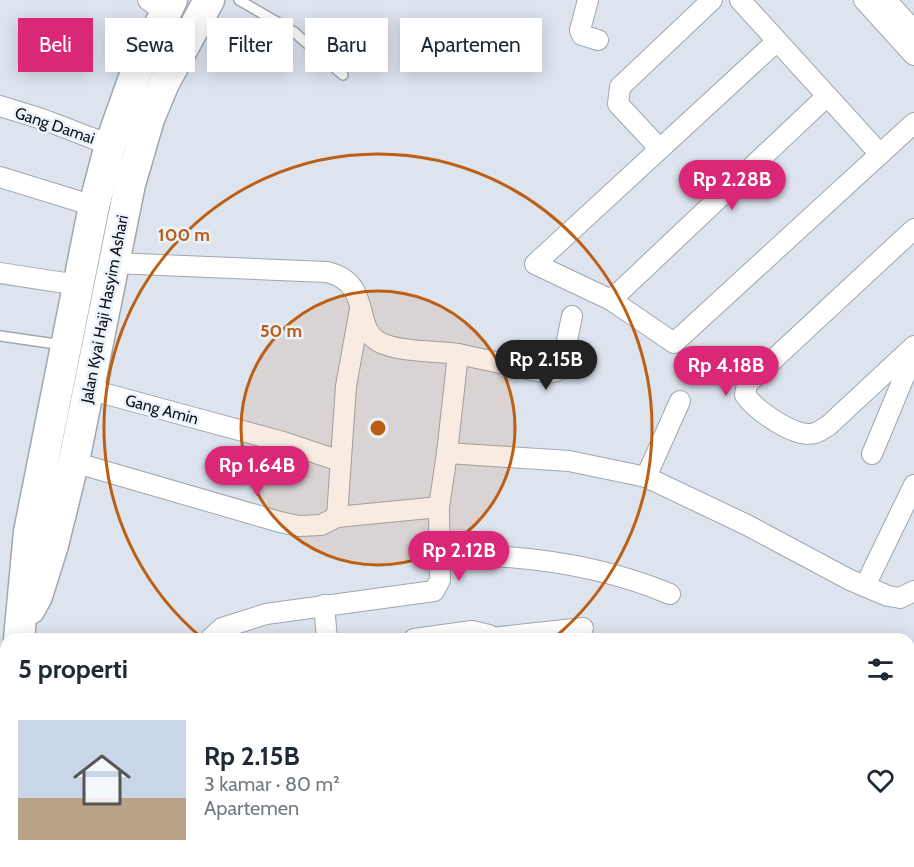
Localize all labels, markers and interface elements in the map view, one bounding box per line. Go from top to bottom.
chip: Beli [18,18,93,72]
chip: Sewa [105,18,195,72]
chip: Filter [207,18,293,72]
chip: Baru [305,18,388,72]
chip: Apartemen [400,18,542,72]
street label: Gang Damai [12,103,97,148]
pin: Rp 2.28B [670,160,794,211]
text: Rp 2.28B [693,167,771,191]
street label: Jalan Kyai Haji Hasyim Ashari [77,213,132,406]
text: 100 m [158,224,210,246]
text: 50 m [260,320,302,342]
pin: Rp 2.15B [484,340,608,391]
pin: Rp 4.18B [664,346,788,397]
text: Rp 2.15B [509,347,583,371]
text: Rp 4.18B [688,353,764,377]
street label: Gang Amin [123,391,201,428]
centre of rings [368,418,388,438]
pin: Rp 1.64B [195,446,319,497]
text: Rp 1.64B [219,453,295,477]
pin: Rp 2.12B [397,531,521,582]
text: Rp 2.12B [422,538,496,562]
text: 5 properti [18,653,128,685]
icon: filters [864,653,897,686]
text: Rp 2.15B [204,740,300,772]
icon: home [66,744,138,816]
icon: heart [864,764,897,797]
text: 3 kamar · 80 m² [204,772,340,796]
text: Apartemen [204,796,299,820]

